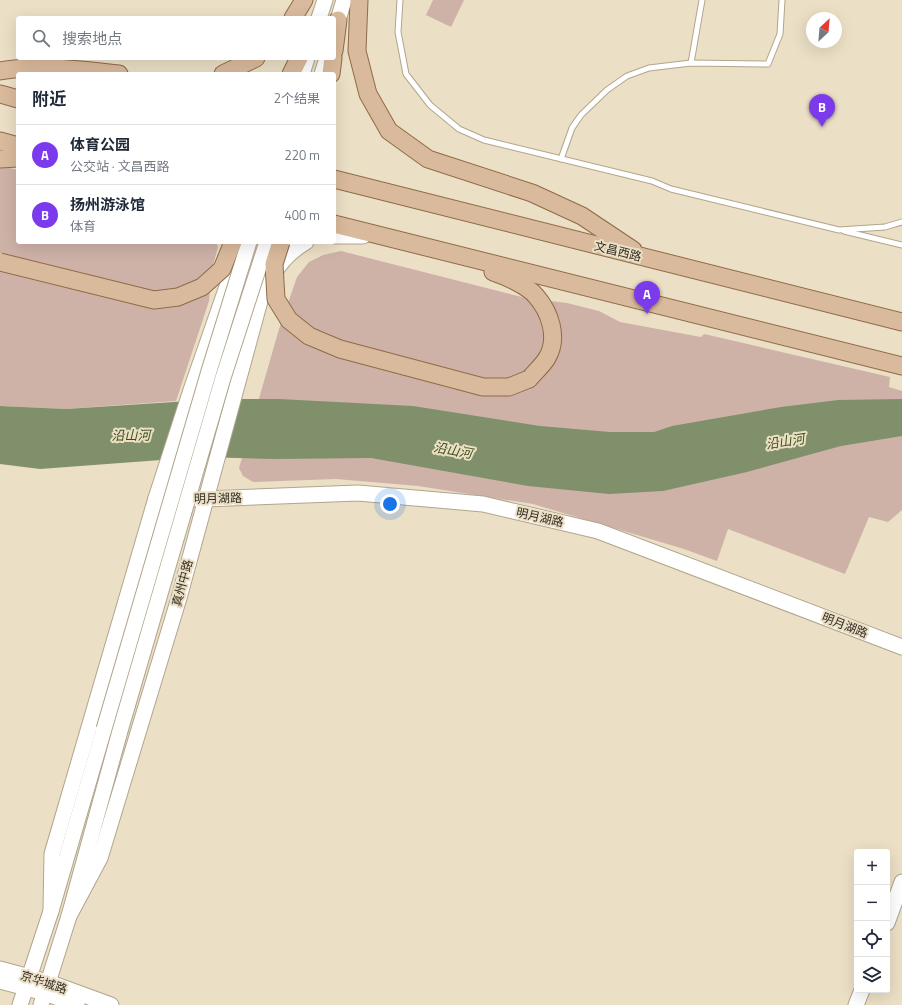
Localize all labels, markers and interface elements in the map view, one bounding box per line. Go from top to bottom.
north arrow [806,12,842,48]
search box [16,16,336,60]
icon: search [30,27,52,49]
text: 搜索地点 [62,27,122,50]
text: 附近 [32,86,66,112]
text: 2个结果 [274,88,320,108]
pin: B [809,94,835,127]
text: 体育公园 [70,133,130,156]
text: A [41,145,49,165]
text: 220 m [284,145,320,165]
text: 公交站 · 文昌西路 [70,156,170,176]
text: 扬州游泳馆 [70,193,145,216]
text: B [41,205,49,225]
text: 400 m [284,205,320,225]
text: 体育 [70,216,96,236]
street label: 文昌西路 [592,236,644,266]
pin: A [634,281,660,314]
water label: 沿山河 [111,425,154,445]
water label: 沿山河 [764,428,809,454]
water label: 沿山河 [432,437,477,464]
street label: 明月湖路 [194,488,242,508]
your location [380,494,400,514]
street label: 明月湖路 [514,502,566,532]
street label: 真州中路 [167,557,197,609]
street label: 明月湖路 [819,608,871,642]
map controls [854,849,890,993]
button: + [854,849,890,885]
button: − [854,885,890,921]
button: locate [854,921,890,957]
button: layers [854,957,890,993]
street label: 京华城路 [18,966,70,998]

